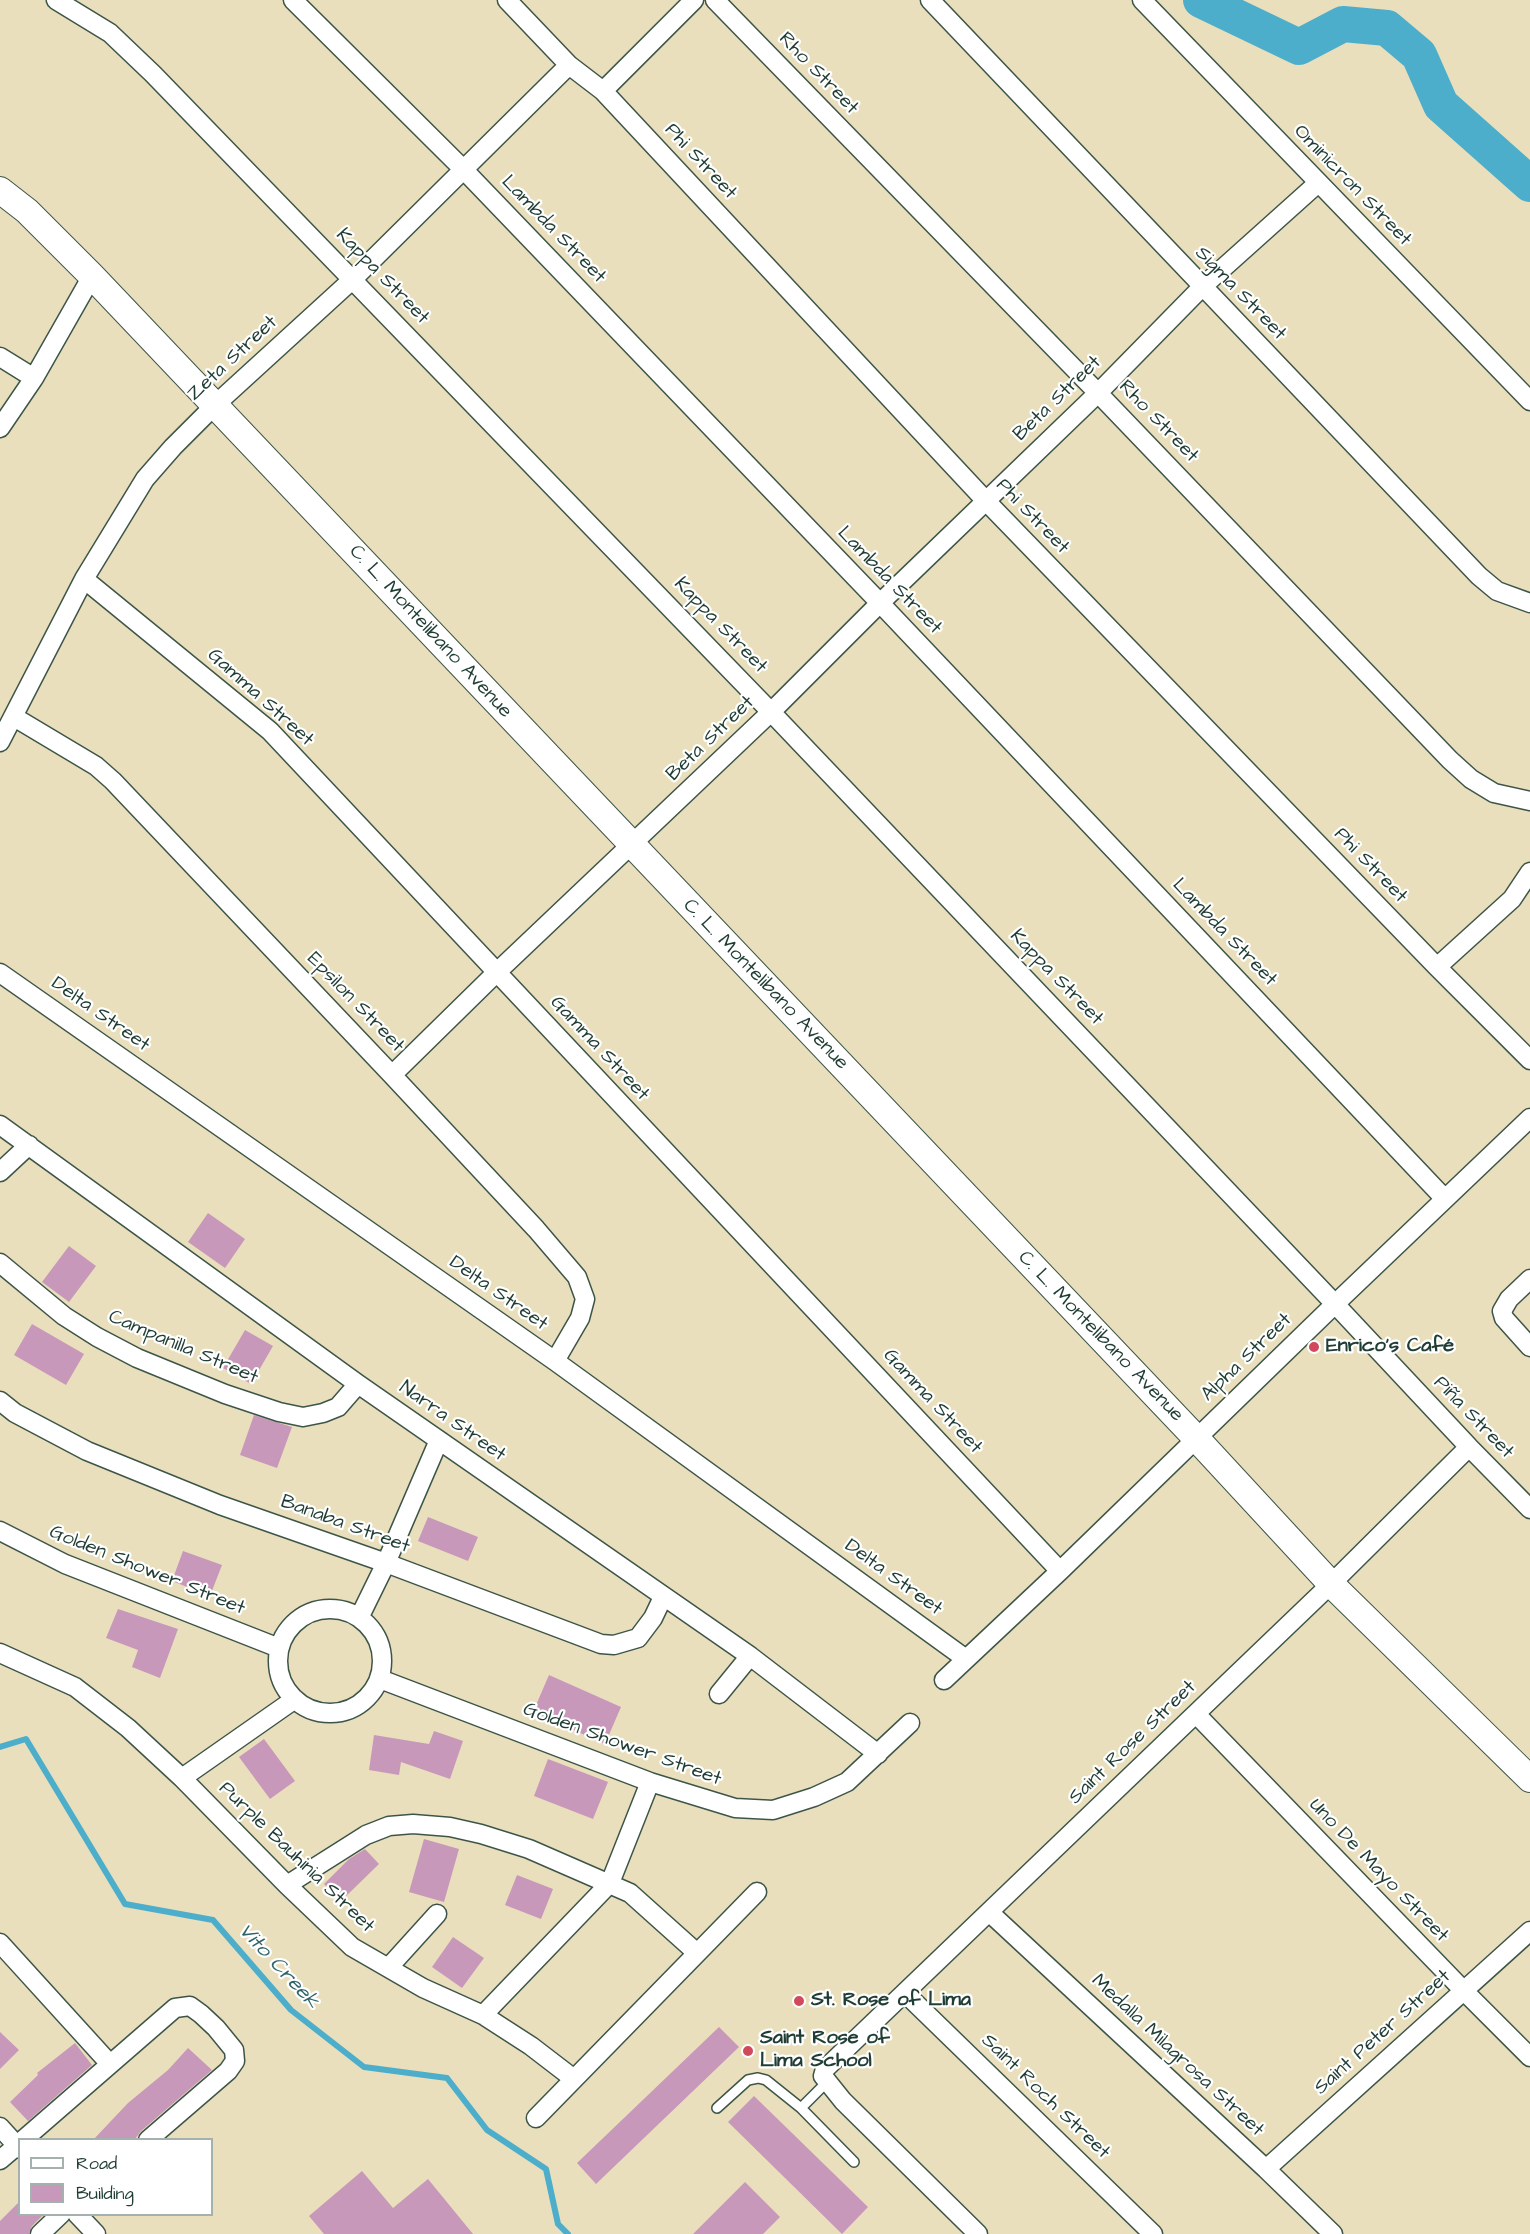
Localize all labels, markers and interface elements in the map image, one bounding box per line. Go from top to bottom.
street label: Rho Street [773,28,863,120]
street label: Phi Street [659,119,741,205]
street label: Ominicron Street [1288,120,1416,252]
street label: Lambda Street [495,171,611,289]
street label: Kappa Street [330,224,434,330]
street label: Sigma Street [1189,242,1291,346]
street label: Zeta Street [183,311,283,407]
street label: Beta Street [1009,351,1107,447]
street label: Rho Street [1113,376,1203,468]
street label: Phi Street [990,474,1074,560]
street label: Lambda Street [831,522,947,640]
street label: C. L. Montelibano Avenue [343,540,517,724]
street label: Kappa Street [668,573,772,679]
street label: Gamma Street [202,644,318,752]
street label: Beta Street [662,691,760,787]
street label: Phi Street [1328,823,1412,909]
street label: Lambda Street [1166,874,1282,992]
street label: C. L. Montelibano Avenue [677,895,853,1075]
street label: Kappa Street [1004,925,1108,1031]
street label: Epsilon Street [301,948,409,1058]
street label: Delta Street [46,972,154,1058]
street label: Gamma Street [544,991,654,1107]
street label: C. L. Montelibano Avenue [1012,1247,1188,1427]
street label: Delta Street [444,1251,552,1337]
street label: Campanilla Street [104,1306,262,1390]
street label: Alpha Street [1197,1309,1297,1407]
place label: Enrico's Café [1326,1335,1454,1359]
marker: Enrico's Café [1307,1340,1321,1354]
street label: Gamma Street [877,1344,987,1460]
street label: Piña Street [1428,1372,1518,1464]
street label: Narra Street [394,1376,510,1468]
street label: Banaba Street [277,1491,413,1559]
street label: Golden Shower Street [46,1521,248,1621]
street label: Delta Street [839,1535,947,1621]
street label: Saint Rose Street [1064,1676,1202,1810]
street label: Golden Shower Street [520,1698,724,1792]
street label: Purple Bauhinia Street [213,1777,379,1939]
street label: Uno De Mayo Street [1303,1794,1453,1948]
water label: Vito Creek [232,1919,324,2015]
street label: Saint Peter Street [1310,1965,1456,2101]
street label: Medalla Milagrosa Street [1086,1970,1268,2142]
place label: St. Rose of Lima [811,1989,971,2013]
marker: St. Rose of Lima [792,1994,806,2008]
place label: Saint Rose of Lima School [760,2027,890,2074]
street label: Saint Roch Street [976,2029,1114,2165]
marker: Saint Rose of Lima School [741,2044,755,2058]
legend [18,2138,213,2216]
text: Road [76,2151,117,2176]
text: Building [76,2181,134,2206]

